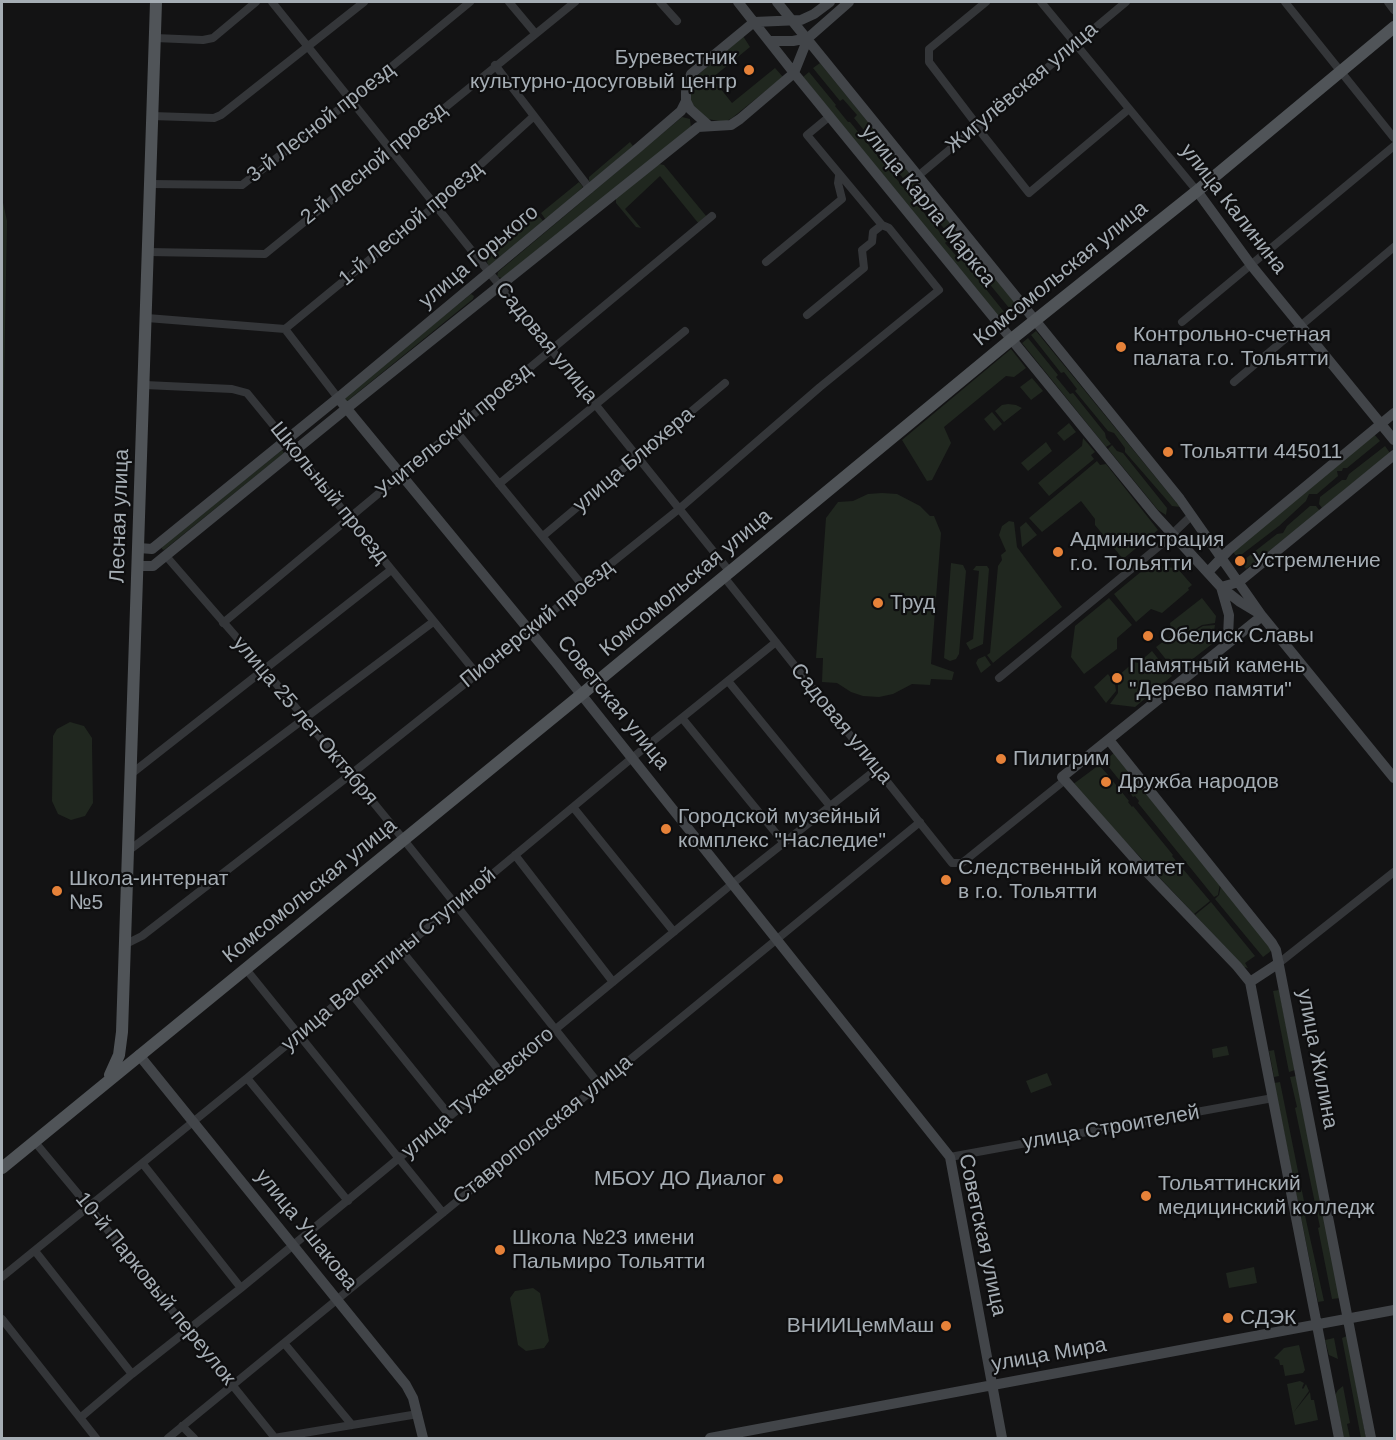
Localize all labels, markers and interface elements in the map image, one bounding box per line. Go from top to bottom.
street label: Жигулёвская улица [941,17,1103,159]
place label: Буревестник культурно-досуговый центр [470,45,737,95]
street label: 3-й Лесной проезд [242,58,400,188]
marker: Буревестник культурно-досуговый центр [742,63,756,77]
street label: 2-й Лесной проезд [296,97,452,231]
street label: улица Карла Маркса [855,120,1001,292]
street label: улица Калинина [1174,139,1292,279]
street label: 1-й Лесной проезд [334,156,488,292]
street label: Комсомольская улица [969,196,1153,352]
street label: улица Горького [414,200,544,314]
street label: Садовая улица [489,277,603,409]
place label: Контрольно-счетная палата г.о. Тольятти [1133,322,1331,372]
marker: Контрольно-счетная палата г.о. Тольятти [1114,340,1128,354]
street label: Учительский проезд [371,358,537,504]
street label: улица Блюхера [568,402,700,518]
street label: Школьный проезд [264,417,394,569]
place label: Тольятти 445011 [1180,439,1342,465]
marker: Тольятти 445011 [1161,445,1175,459]
street label: Лесная улица [105,449,135,583]
street label: Комсомольская улица [595,504,777,662]
place label: Администрация г.о. Тольятти [1070,527,1224,577]
marker: Администрация г.о. Тольятти [1051,545,1065,559]
place label: Устремление [1252,548,1381,574]
street label: Пионерский проезд [455,554,619,694]
marker: Устремление [1233,554,1247,568]
place label: Труд [890,590,935,616]
marker: Труд [871,596,885,610]
place label: Обелиск Славы [1160,623,1314,649]
marker: Обелиск Славы [1141,629,1155,643]
street label: улица 25 лет Октября [227,631,383,811]
street label: Советская улица [551,631,675,775]
place label: Памятный камень "Дерево памяти" [1129,653,1305,703]
street label: Садовая улица [784,658,898,790]
marker: Памятный камень "Дерево памяти" [1110,671,1124,685]
place label: Пилигрим [1013,746,1109,772]
marker: Пилигрим [994,752,1008,766]
place label: Дружба народов [1118,769,1279,795]
marker: Дружба народов [1099,775,1113,789]
place label: Городской музейный комплекс "Наследие" [678,804,886,854]
street label: Комсомольская улица [218,813,402,969]
marker: Городской музейный комплекс "Наследие" [659,822,673,836]
place label: Следственный комитет в г.о. Тольятти [958,855,1185,905]
street label: улица Валентины Ступиной [277,863,501,1057]
place label: Школа-интернат №5 [69,866,228,916]
marker: Следственный комитет в г.о. Тольятти [939,873,953,887]
marker: Школа-интернат №5 [50,884,64,898]
street label: улица Жилина [1291,987,1343,1131]
street label: улица Тухачевского [397,1022,559,1164]
street label: Ставропольская улица [448,1050,638,1210]
street label: улица Строителей [1020,1100,1202,1156]
street label: Советская улица [953,1152,1011,1318]
street label: улица Ушакова [250,1164,362,1296]
place label: МБОУ ДО Диалог [594,1166,766,1192]
place label: Тольяттинский медицинский колледж [1158,1171,1375,1221]
marker: МБОУ ДО Диалог [771,1172,785,1186]
street label: 10-й Парковый переулок [69,1187,241,1391]
marker: Тольяттинский медицинский колледж [1139,1189,1153,1203]
place label: Школа №23 имени Пальмиро Тольятти [512,1225,705,1275]
marker: Школа №23 имени Пальмиро Тольятти [493,1243,507,1257]
place label: СДЭК [1240,1305,1296,1331]
marker: СДЭК [1221,1311,1235,1325]
place label: ВНИИЦемМаш [787,1313,934,1339]
marker: ВНИИЦемМаш [939,1319,953,1333]
street label: улица Мира [990,1333,1108,1377]

